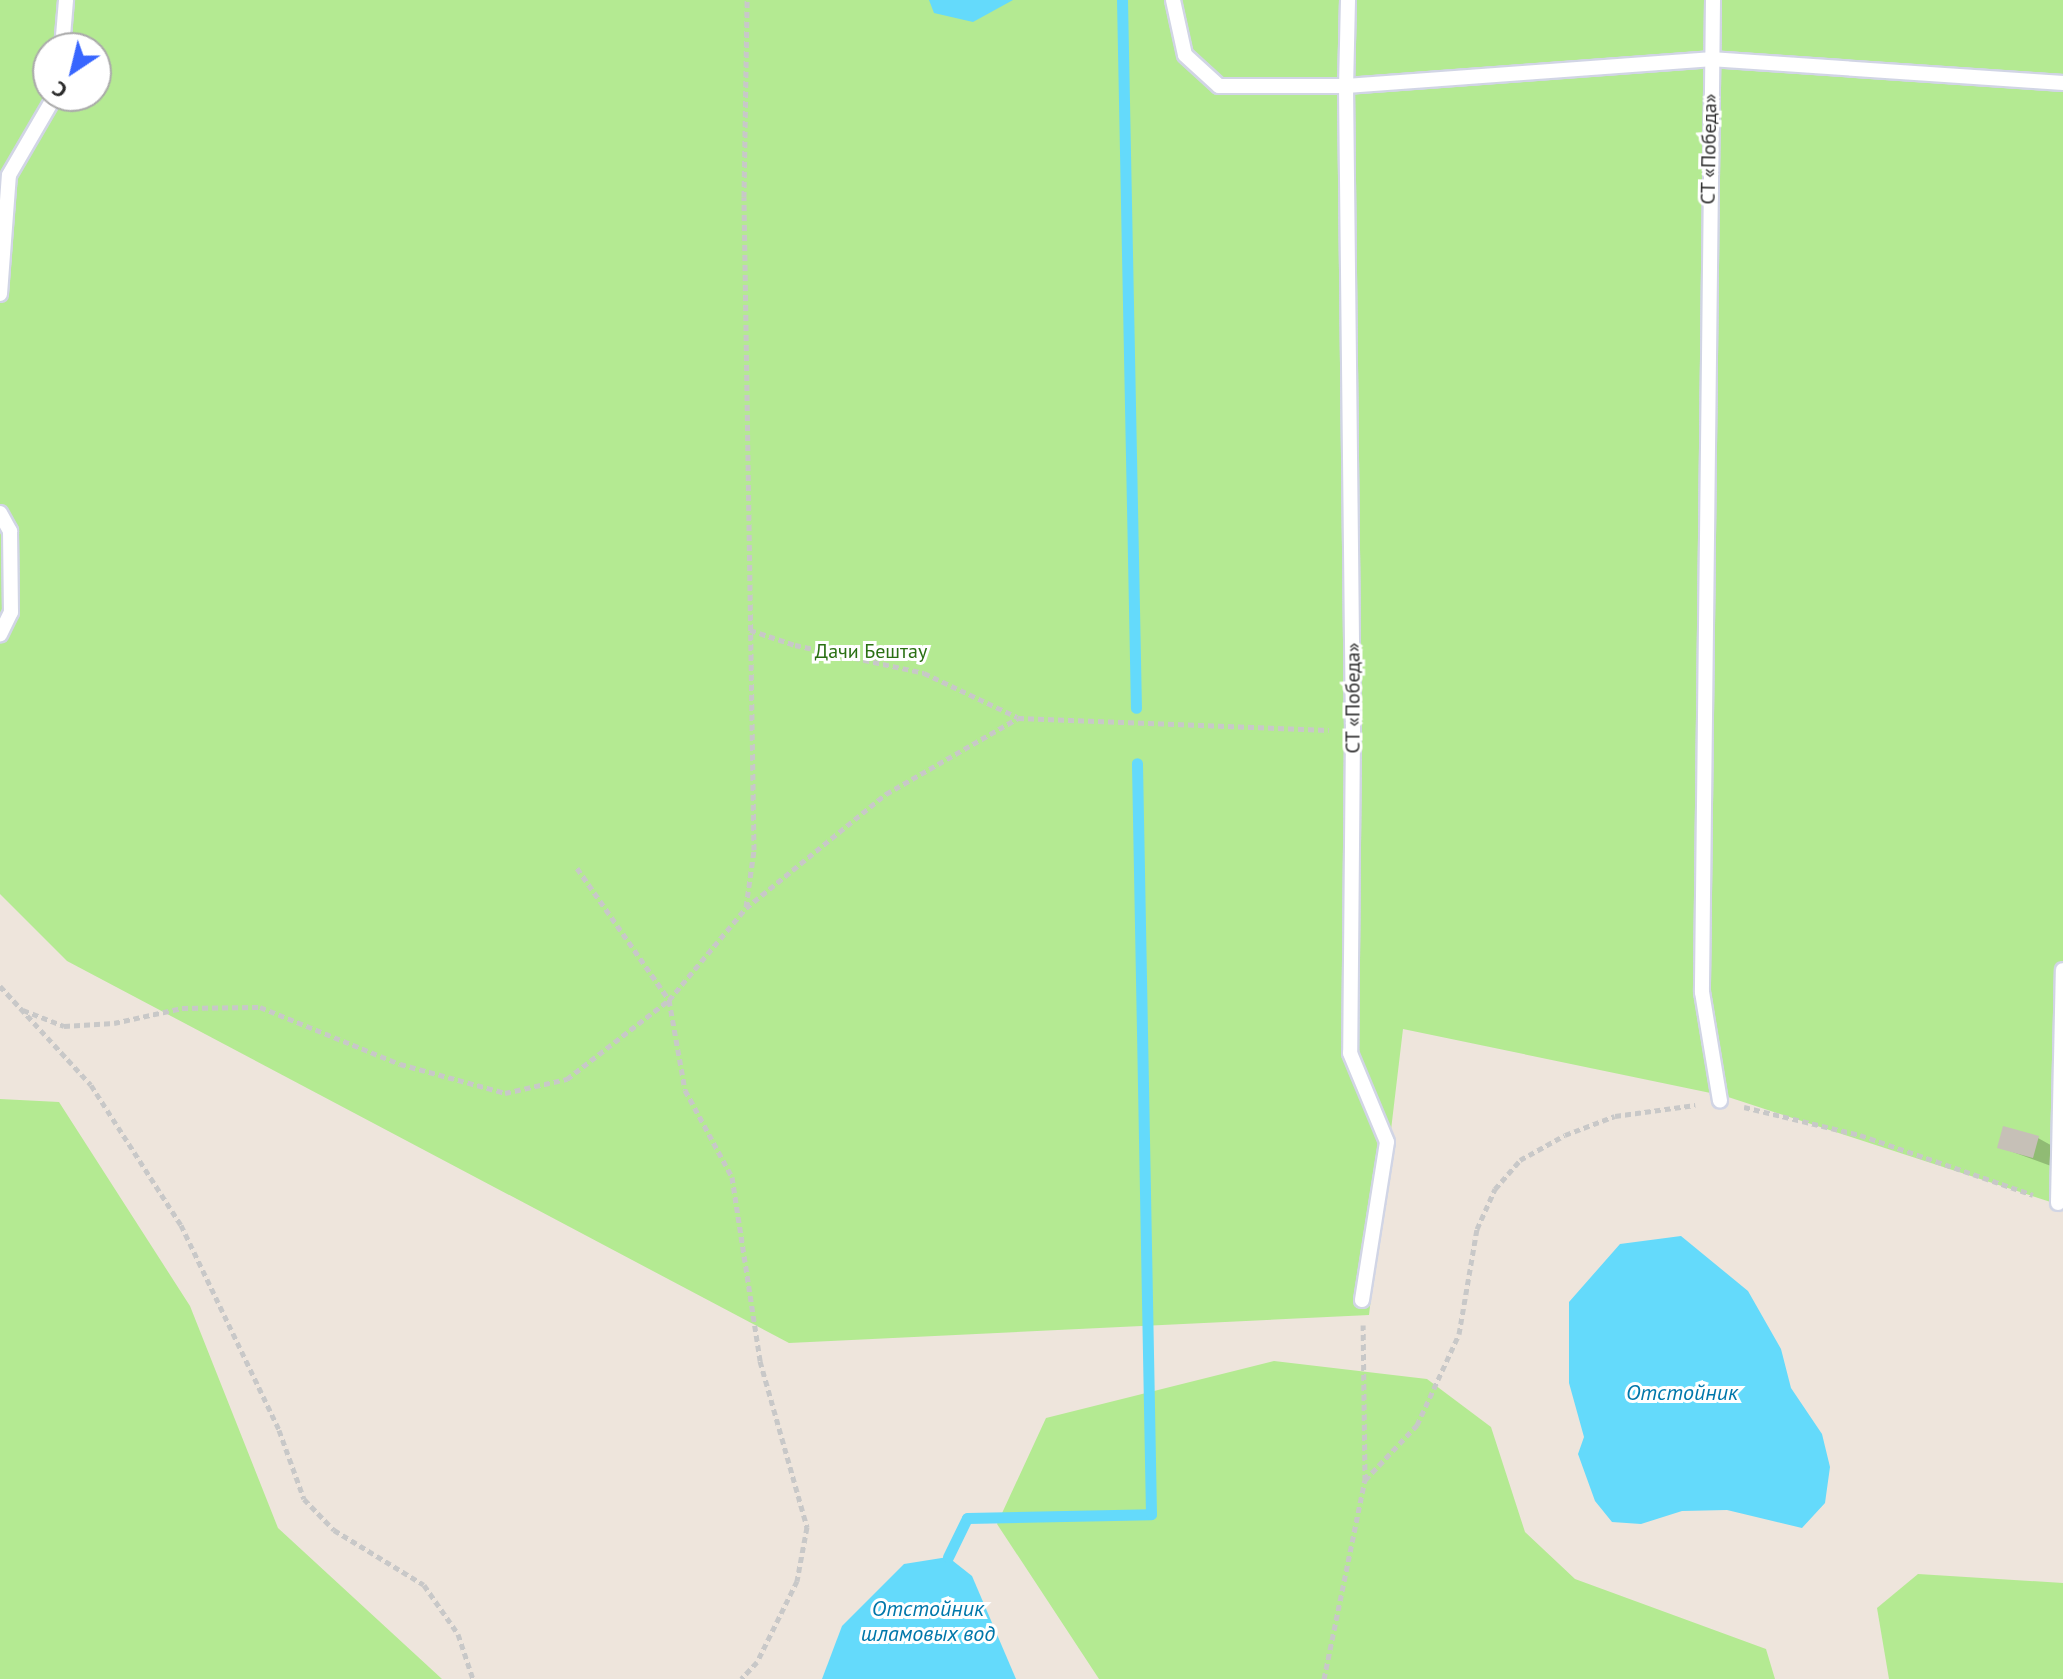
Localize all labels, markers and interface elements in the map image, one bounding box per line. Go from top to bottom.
north arrow [32,32,112,112]
text: С [46,75,72,105]
street label: СТ «Победа» [1696,93,1722,205]
park label: Дачи Бештау [815,639,927,663]
street label: СТ «Победа» [1341,642,1365,754]
water label: Отстойник [1626,1380,1738,1406]
water label: Отстойник шламовых вод [861,1595,995,1646]

